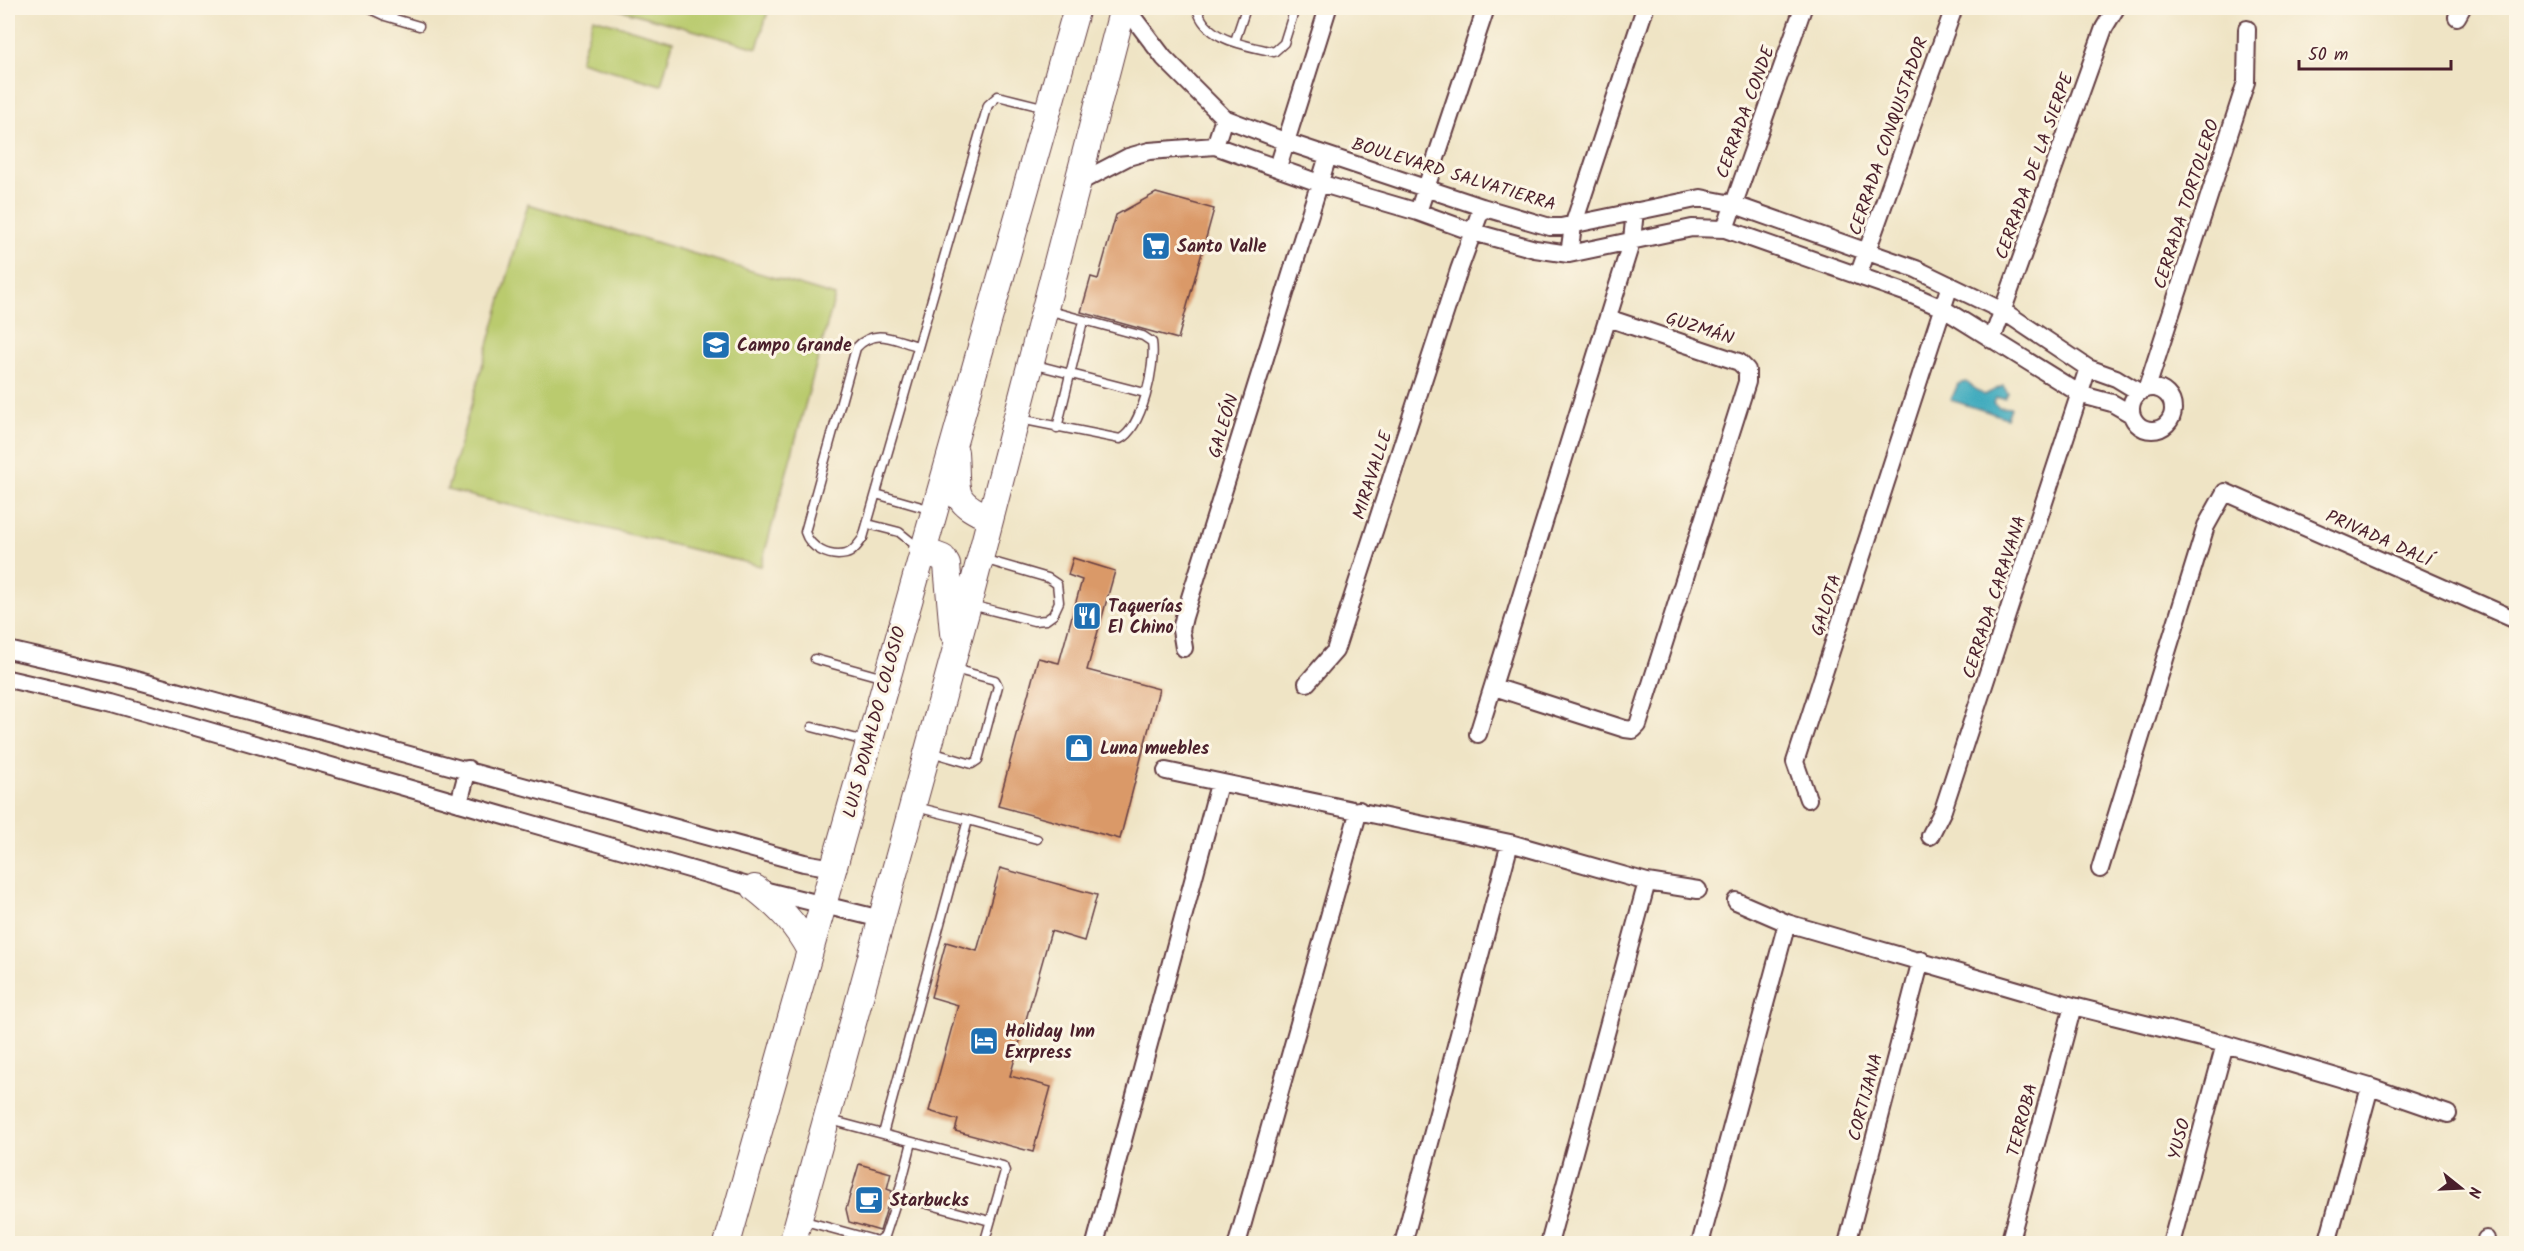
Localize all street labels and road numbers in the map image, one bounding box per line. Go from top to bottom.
street label: CERRADA CONQUISTADOR [1842,33,1937,240]
street label: CERRADA CONDE [1709,42,1784,183]
street label: CERRADA DE LA SIERPE [1988,69,2083,264]
street label: CERRADA TORTOLERO [2146,116,2229,293]
street label: BOULEVARD SALVATIERRA [1348,131,1559,220]
street label: GUZMÁN [1662,305,1737,354]
street label: GALEÓN [1201,391,1248,462]
street label: MIRAVALLE [1345,427,1402,524]
street label: PRIVADA DALÍ [2320,503,2439,577]
street label: CERRADA CARAVANA [1955,512,2035,683]
street label: GALOTA [1804,571,1851,640]
street label: LUIS DONALDO COLOSIO [836,623,915,821]
street label: CORTIJANA [1841,1050,1892,1145]
street label: TERROBA [2000,1081,2047,1160]
street label: YUSO [2161,1115,2200,1163]

